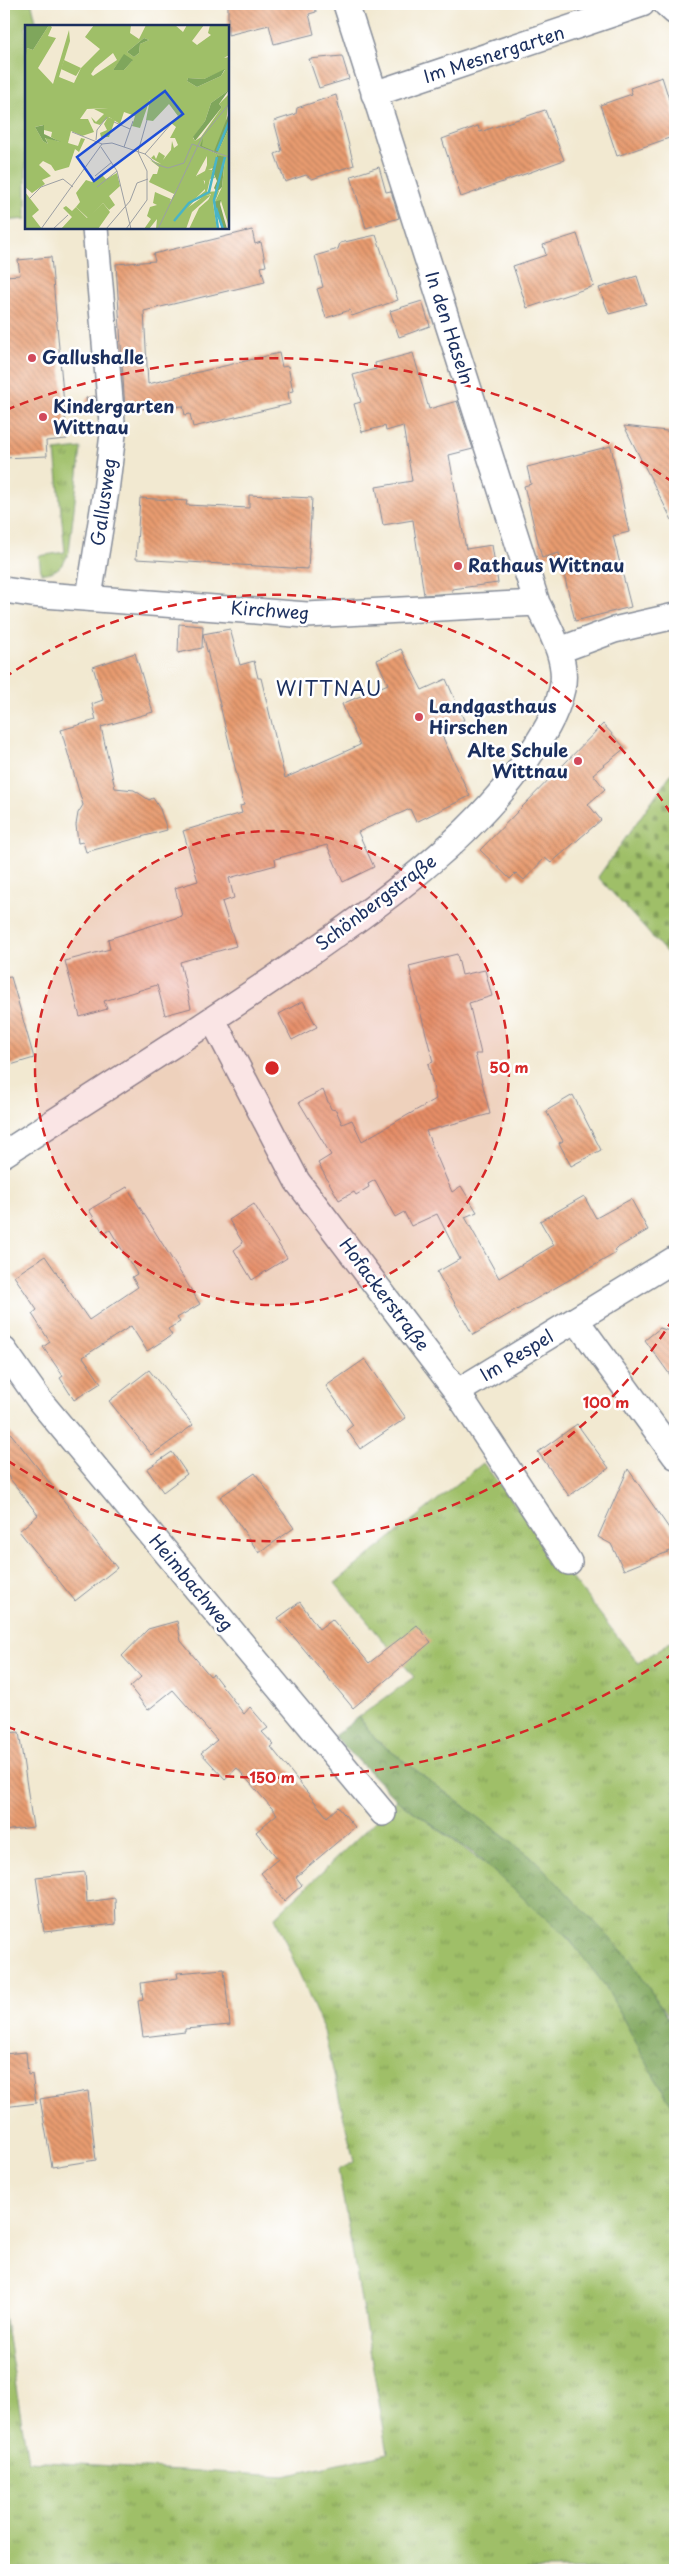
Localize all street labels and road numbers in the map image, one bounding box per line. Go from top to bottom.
street label: Im Mesnergarten [419,18,568,89]
street label: In den Haseln [419,267,481,388]
street label: Gallusweg [83,456,122,548]
street label: Kirchweg [230,593,310,626]
street label: Schönbergstraße [309,847,441,956]
street label: Hofackerstraße [334,1232,437,1356]
street label: Im Respel [475,1322,558,1387]
street label: Heimbachweg [144,1528,241,1636]

